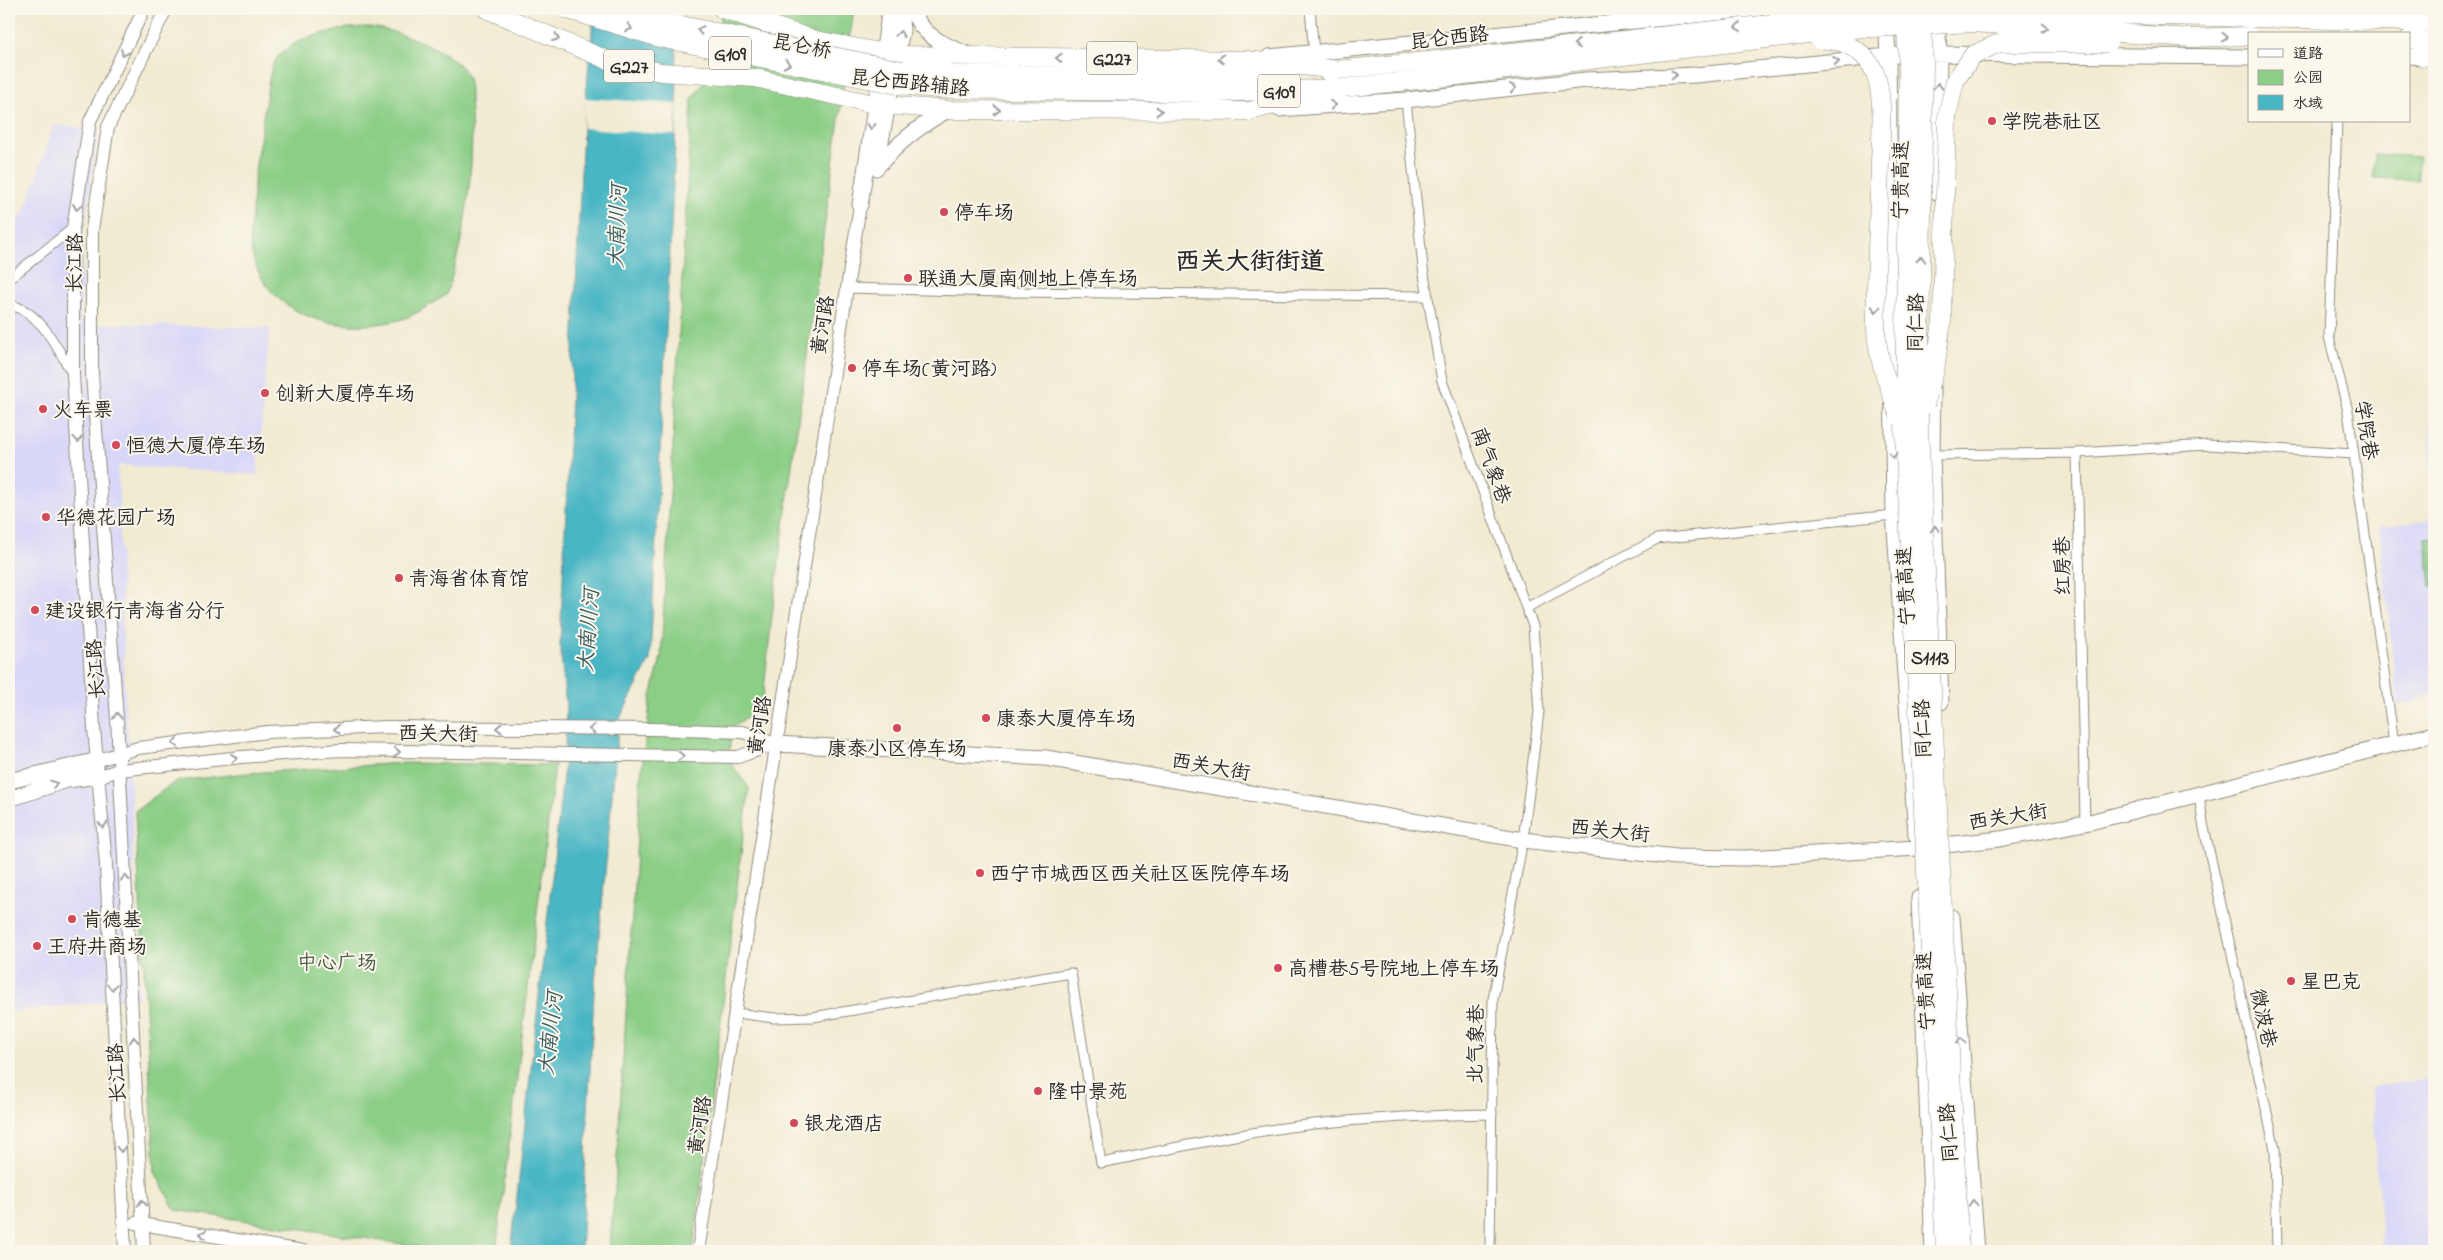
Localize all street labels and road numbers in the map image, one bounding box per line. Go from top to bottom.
street label: 昆仑西路 [1408,21,1492,58]
street label: 昆仑桥 [769,27,834,67]
road number: G109 [709,36,751,70]
road number: G227 [1087,42,1137,74]
road number: G227 [604,49,654,82]
street label: 昆仑西路辅路 [849,64,972,105]
road number: G109 [1258,74,1300,108]
street label: 宁贵高速 [1887,140,1918,220]
street label: 长江路 [61,232,92,293]
street label: 同仁路 [1902,292,1933,353]
street label: 黄河路 [805,293,844,357]
street label: 学院巷 [2346,398,2384,463]
street label: 南气象巷 [1462,423,1517,509]
street label: 红房巷 [2049,535,2080,596]
street label: 宁贵高速 [1891,545,1924,627]
street label: 长江路 [81,637,114,700]
road number: S1113 [1905,640,1955,674]
street label: 黄河路 [742,693,781,757]
street label: 同仁路 [1909,697,1940,759]
street label: 西关大街 [398,720,478,751]
street label: 西关大街 [1169,747,1252,790]
street label: 西关大街 [1967,798,2050,839]
street label: 西关大街 [1568,814,1651,851]
street label: 宁贵高速 [1911,950,1944,1032]
street label: 微波巷 [2241,986,2283,1052]
street label: 北气象巷 [1462,1003,1493,1084]
street label: 长江路 [102,1041,135,1104]
street label: 黄河路 [682,1093,721,1157]
street label: 同仁路 [1934,1101,1967,1164]

